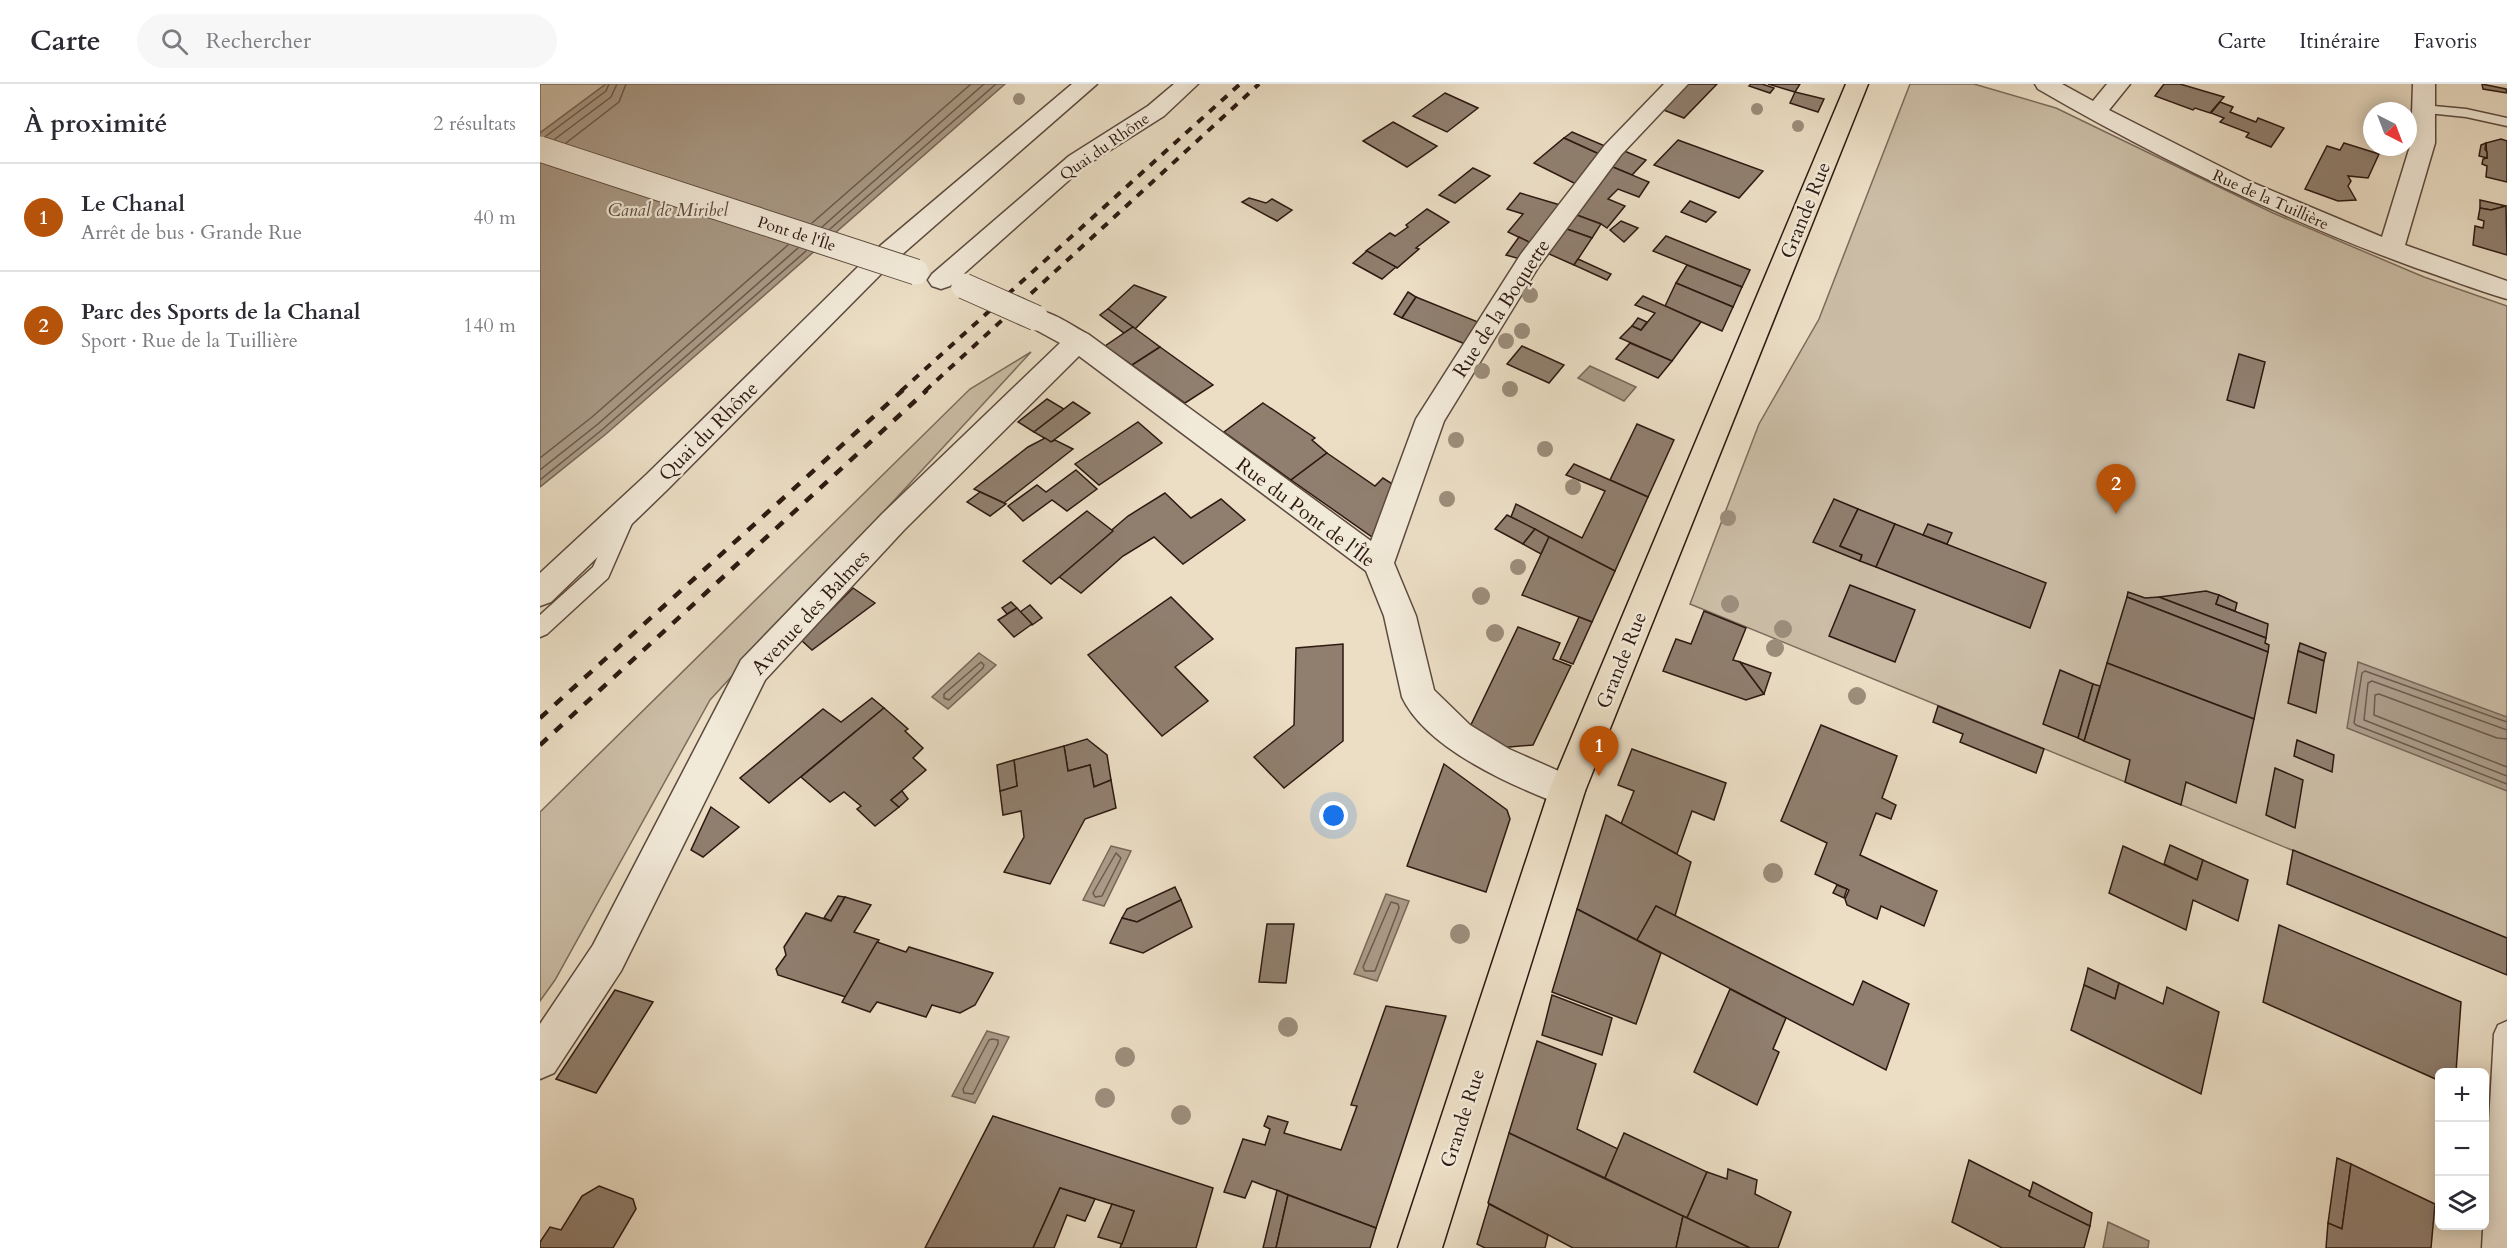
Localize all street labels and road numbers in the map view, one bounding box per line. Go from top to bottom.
street label: Quai du Rhône [1055,108,1154,186]
street label: Grande Rue [1774,158,1837,263]
street label: Rue de la Tuillière [2209,164,2332,235]
street label: Pont de l'Île [755,211,839,257]
street label: Rue de la Boquette [1446,234,1556,383]
street label: Quai du Rhône [653,376,764,487]
street label: Rue du Pont de l'Île [1231,451,1381,574]
street label: Avenue des Balmes [745,544,875,681]
street label: Grande Rue [1590,608,1653,713]
street label: Grande Rue [1434,1065,1491,1171]

